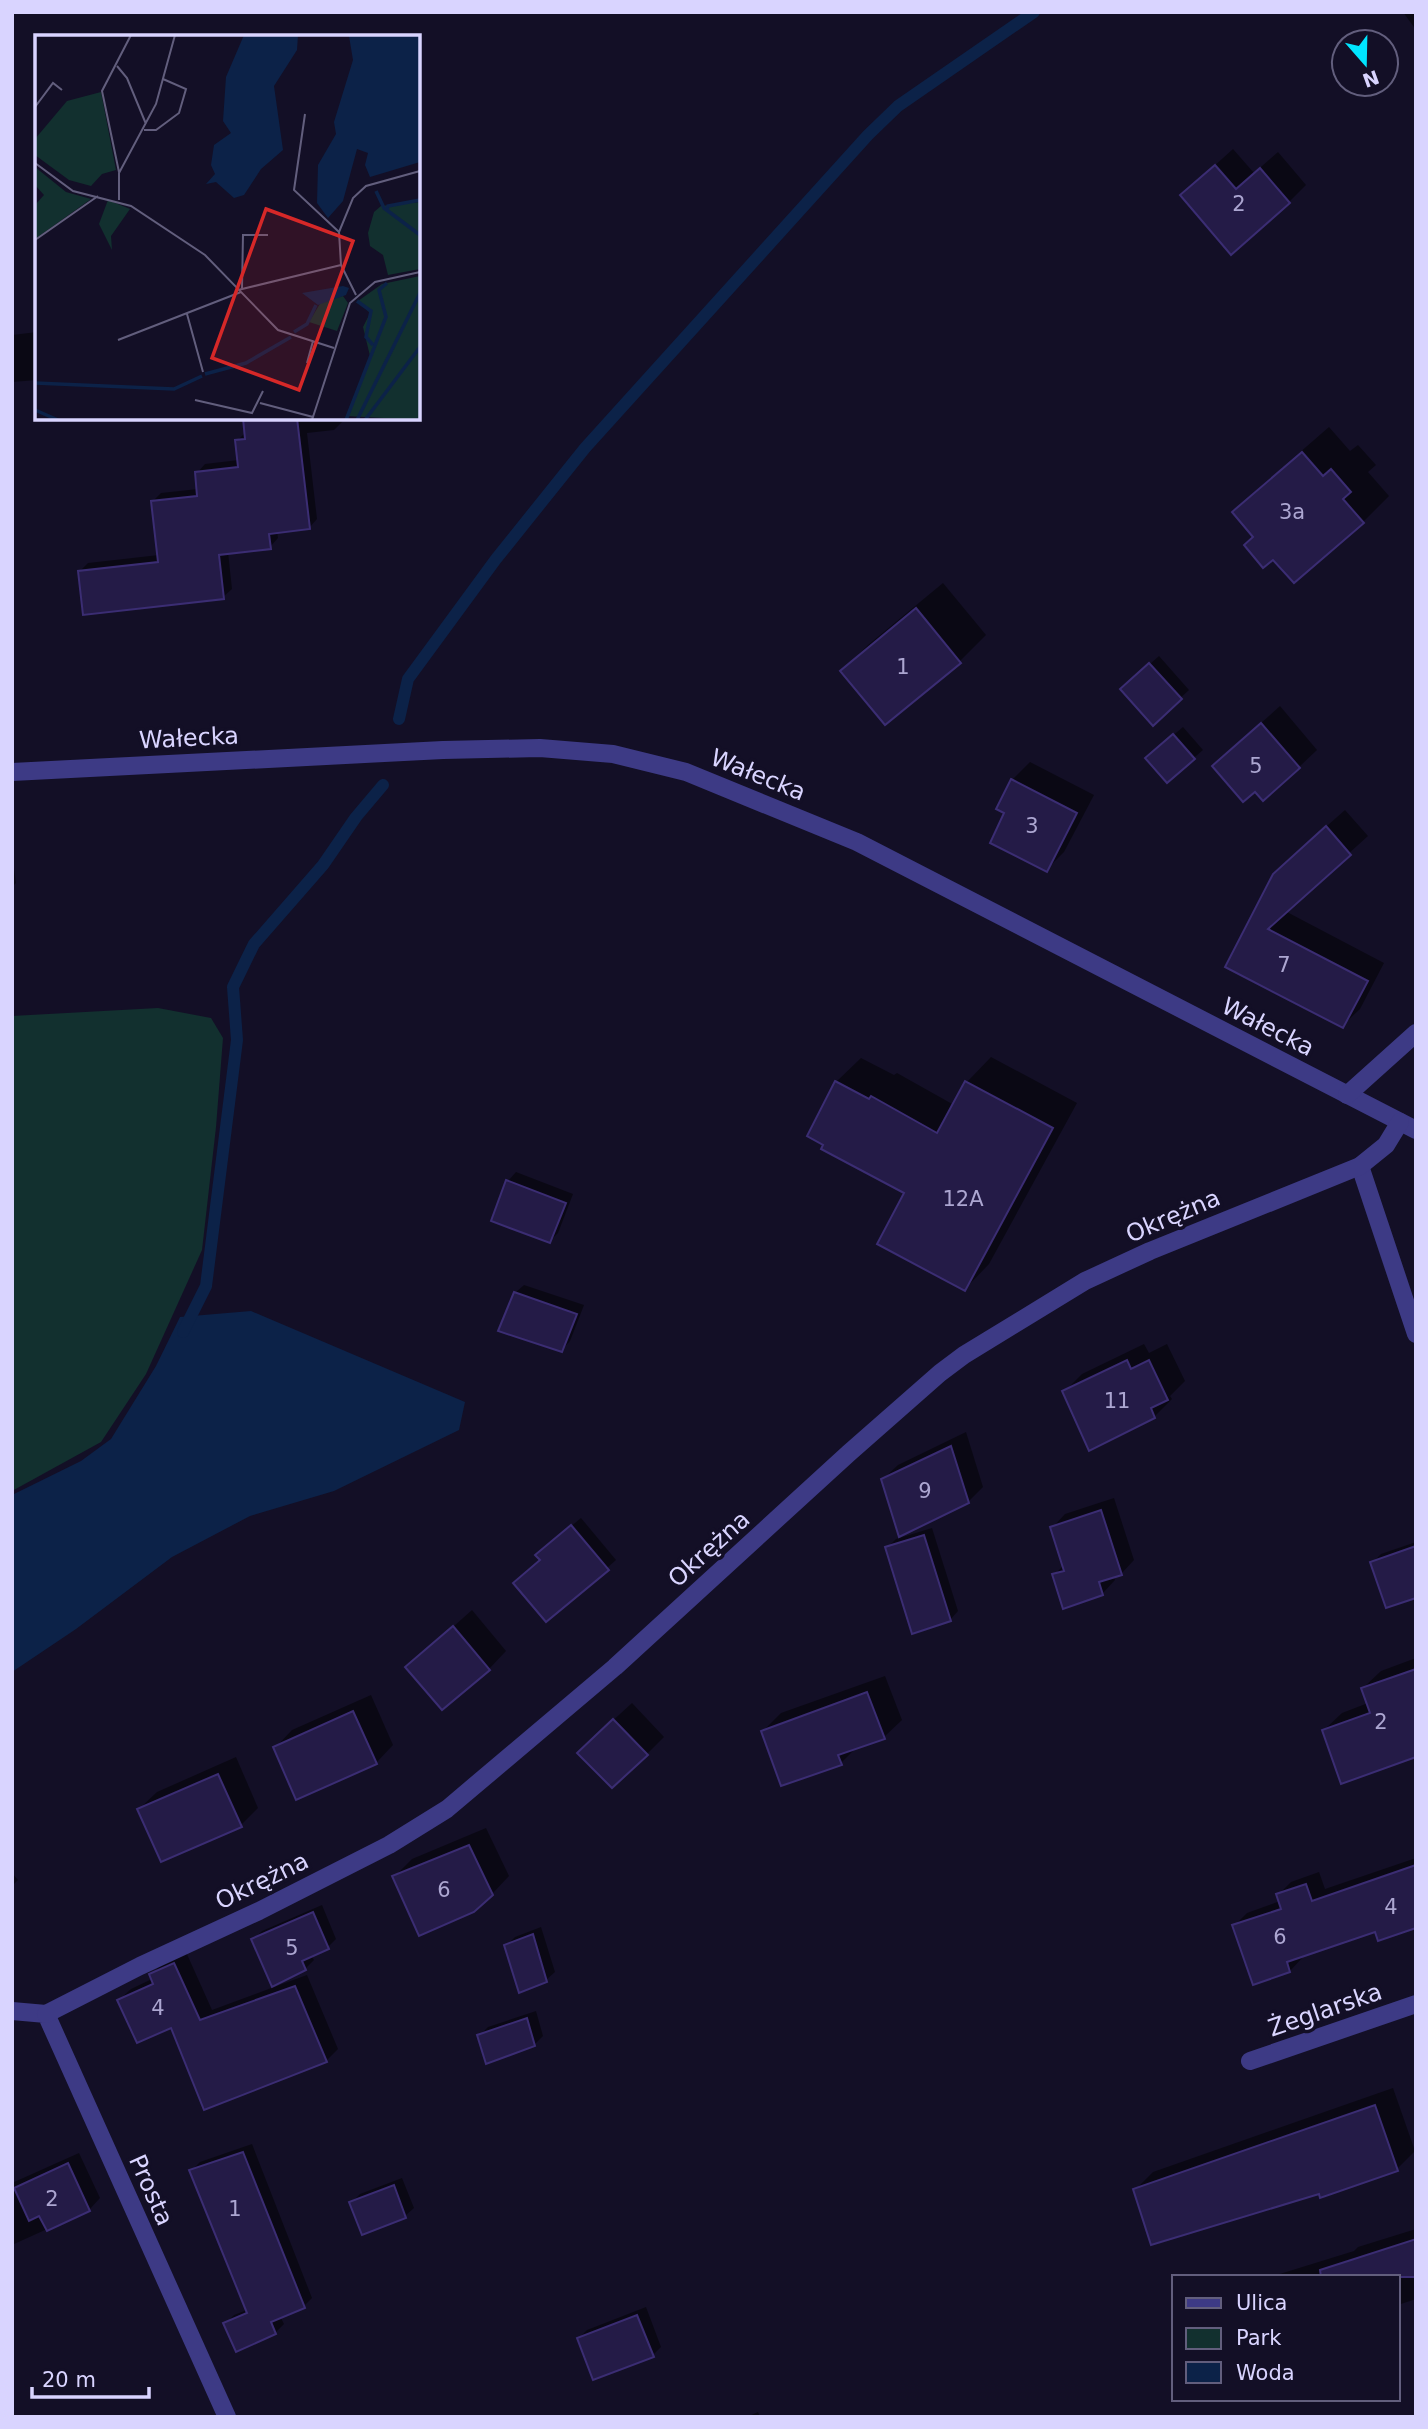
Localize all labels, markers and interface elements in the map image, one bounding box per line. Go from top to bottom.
north arrow [1330,28,1400,98]
inset map [35,35,420,420]
text: N [1360,66,1382,92]
house number: 2 [1232,192,1246,216]
house number: 3a [1279,500,1305,524]
house number: 1 [896,655,910,679]
street label: Wałecka [138,721,240,755]
street label: Wałecka [706,743,810,807]
house number: 5 [1249,754,1263,778]
house number: 3 [1025,814,1039,838]
house number: 7 [1277,953,1291,977]
street label: Wałecka [1217,992,1319,1062]
street label: Okrężna [1122,1184,1224,1248]
house number: 12A [942,1187,984,1211]
house number: 11 [1104,1389,1130,1413]
house number: 9 [918,1479,932,1503]
street label: Okrężna [662,1505,756,1593]
house number: 2 [1374,1710,1388,1734]
street label: Okrężna [211,1847,313,1915]
house number: 6 [437,1878,451,1902]
house number: 4 [1384,1895,1398,1919]
house number: 6 [1273,1925,1287,1949]
house number: 5 [285,1936,299,1960]
street label: Żeglarska [1264,1977,1386,2043]
house number: 4 [151,1996,165,2020]
street label: Prosta [123,2150,179,2230]
house number: 2 [45,2187,59,2211]
house number: 1 [228,2197,242,2221]
legend [1172,2275,1400,2401]
text: Ulica [1236,2291,1287,2315]
text: Park [1236,2326,1282,2350]
scale bar [32,2356,149,2400]
text: Woda [1236,2361,1295,2385]
text: 20 m [42,2368,96,2392]

